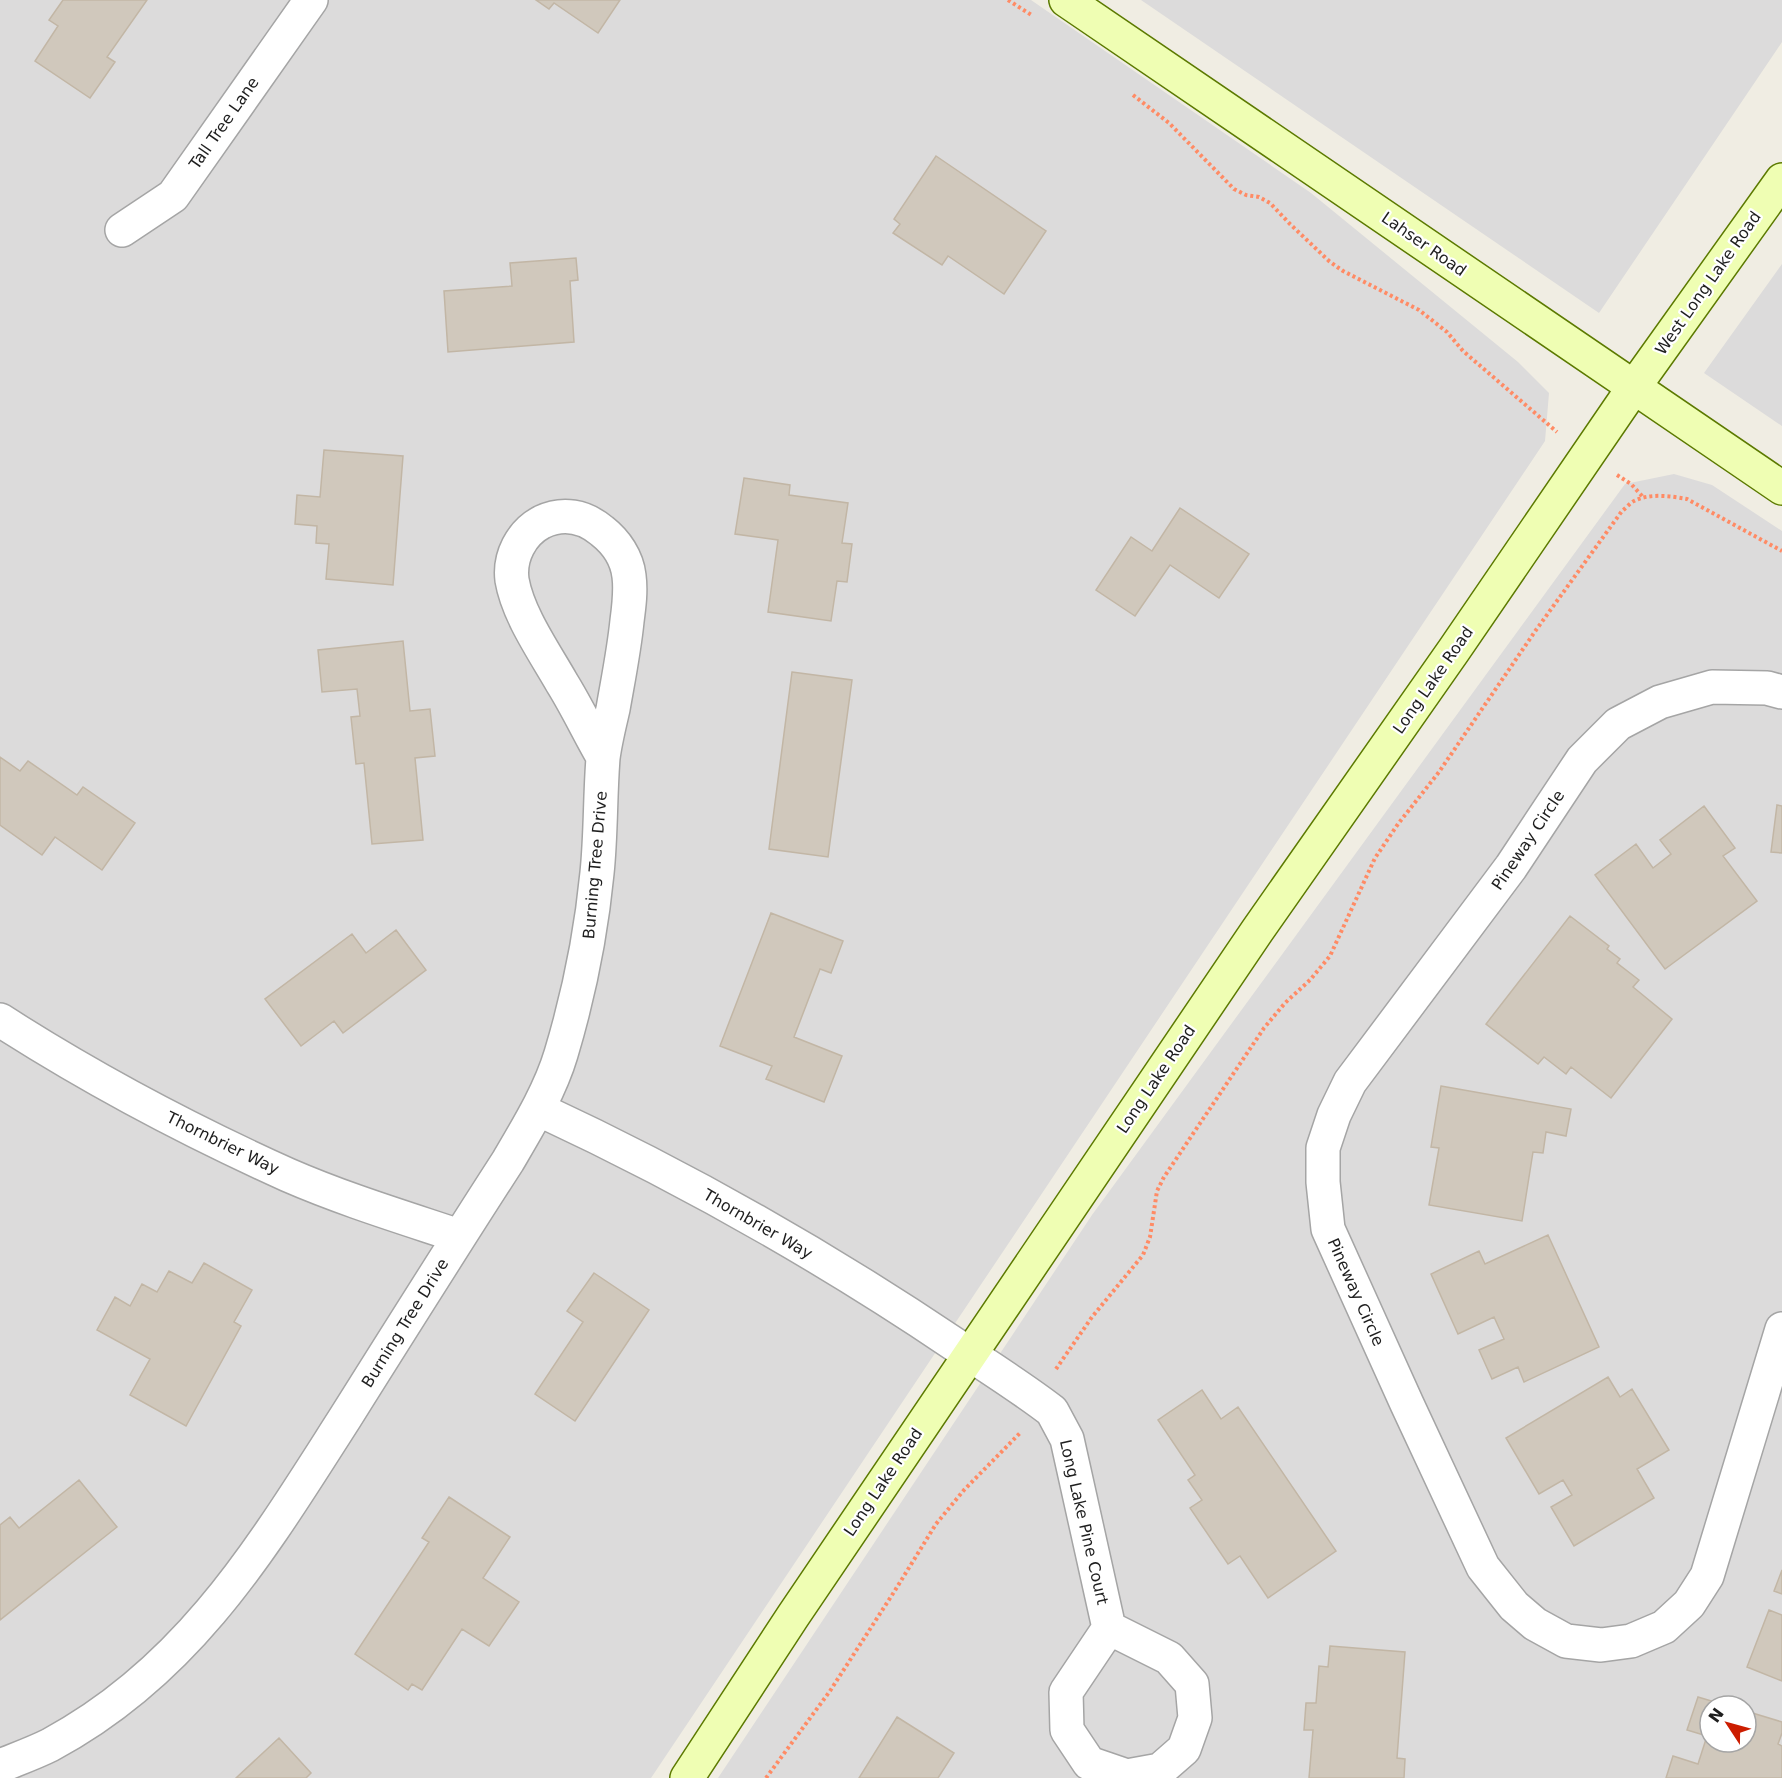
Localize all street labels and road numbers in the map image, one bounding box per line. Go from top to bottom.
street label: Tall Tree Lane [185,73,263,174]
street label: Lahser Road [1378,208,1470,280]
street label: West Long Lake Road [1651,208,1765,358]
street label: Long Lake Road [1389,623,1477,737]
street label: Pineway Circle [1488,787,1568,893]
street label: Burning Tree Drive [579,790,611,940]
street label: Long Lake Road [1113,1021,1199,1137]
street label: Thornbrier Way [163,1107,282,1178]
street label: Thornbrier Way [699,1185,816,1263]
street label: Pineway Circle [1324,1235,1388,1349]
street label: Burning Tree Drive [358,1255,452,1391]
street label: Long Lake Road [840,1424,926,1540]
street label: Long Lake Pine Court [1056,1438,1112,1606]

